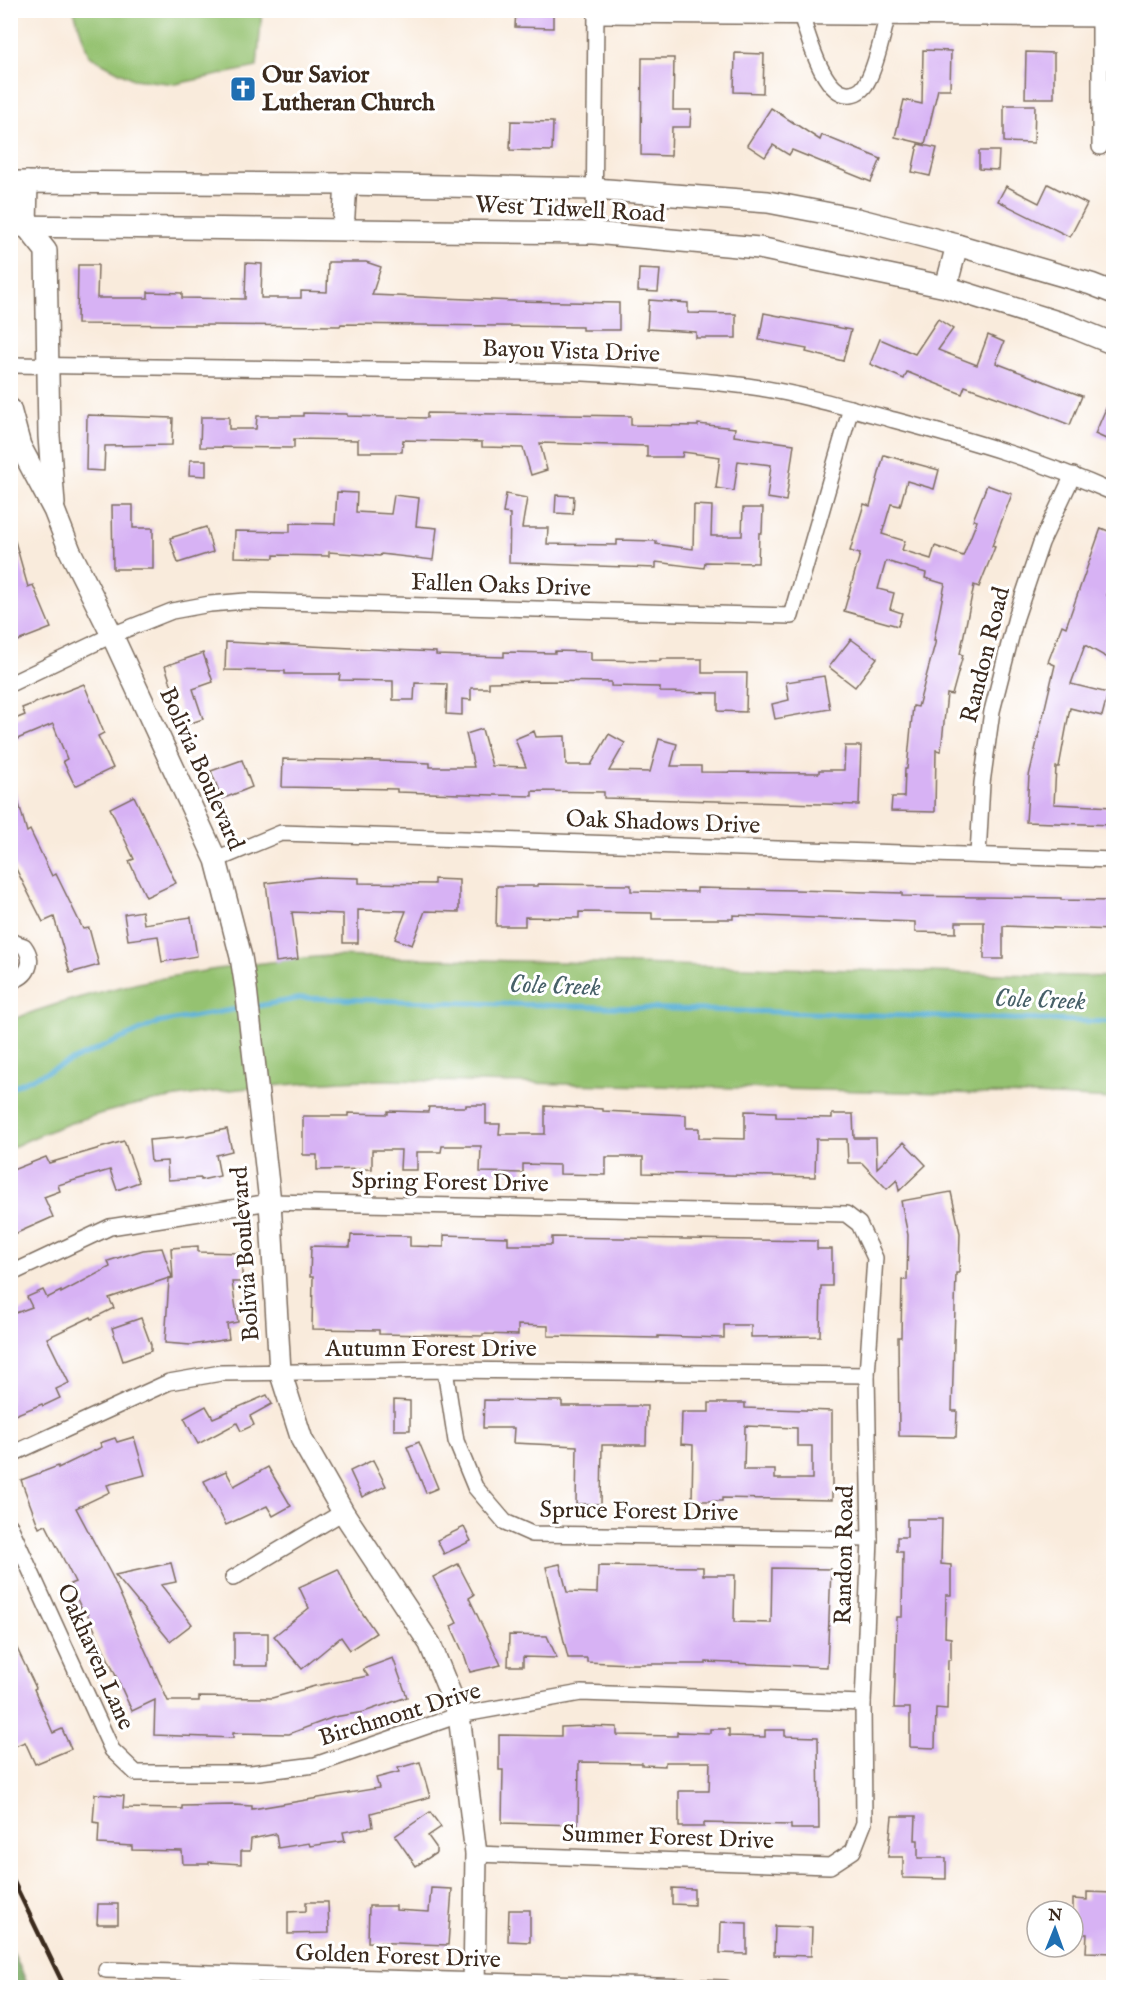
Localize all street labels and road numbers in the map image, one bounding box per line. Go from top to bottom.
street label: West Tidwell Road [474,190,666,230]
street label: Bayou Vista Drive [481,333,661,371]
street label: Fallen Oaks Drive [411,567,591,605]
street label: Randon Road [954,584,1018,726]
street label: Bolivia Boulevard [151,683,251,856]
street label: Oak Shadows Drive [565,804,761,842]
street label: Bolivia Boulevard [224,1165,268,1343]
street label: Spring Forest Drive [351,1166,549,1200]
street label: Autumn Forest Drive [324,1334,537,1365]
street label: Randon Road [828,1485,862,1625]
street label: Spruce Forest Drive [539,1495,739,1529]
street label: Oakhaven Lane [49,1579,141,1735]
street label: Birchmont Drive [315,1676,485,1754]
street label: Summer Forest Drive [561,1819,775,1857]
street label: Golden Forest Drive [295,1938,501,1976]

